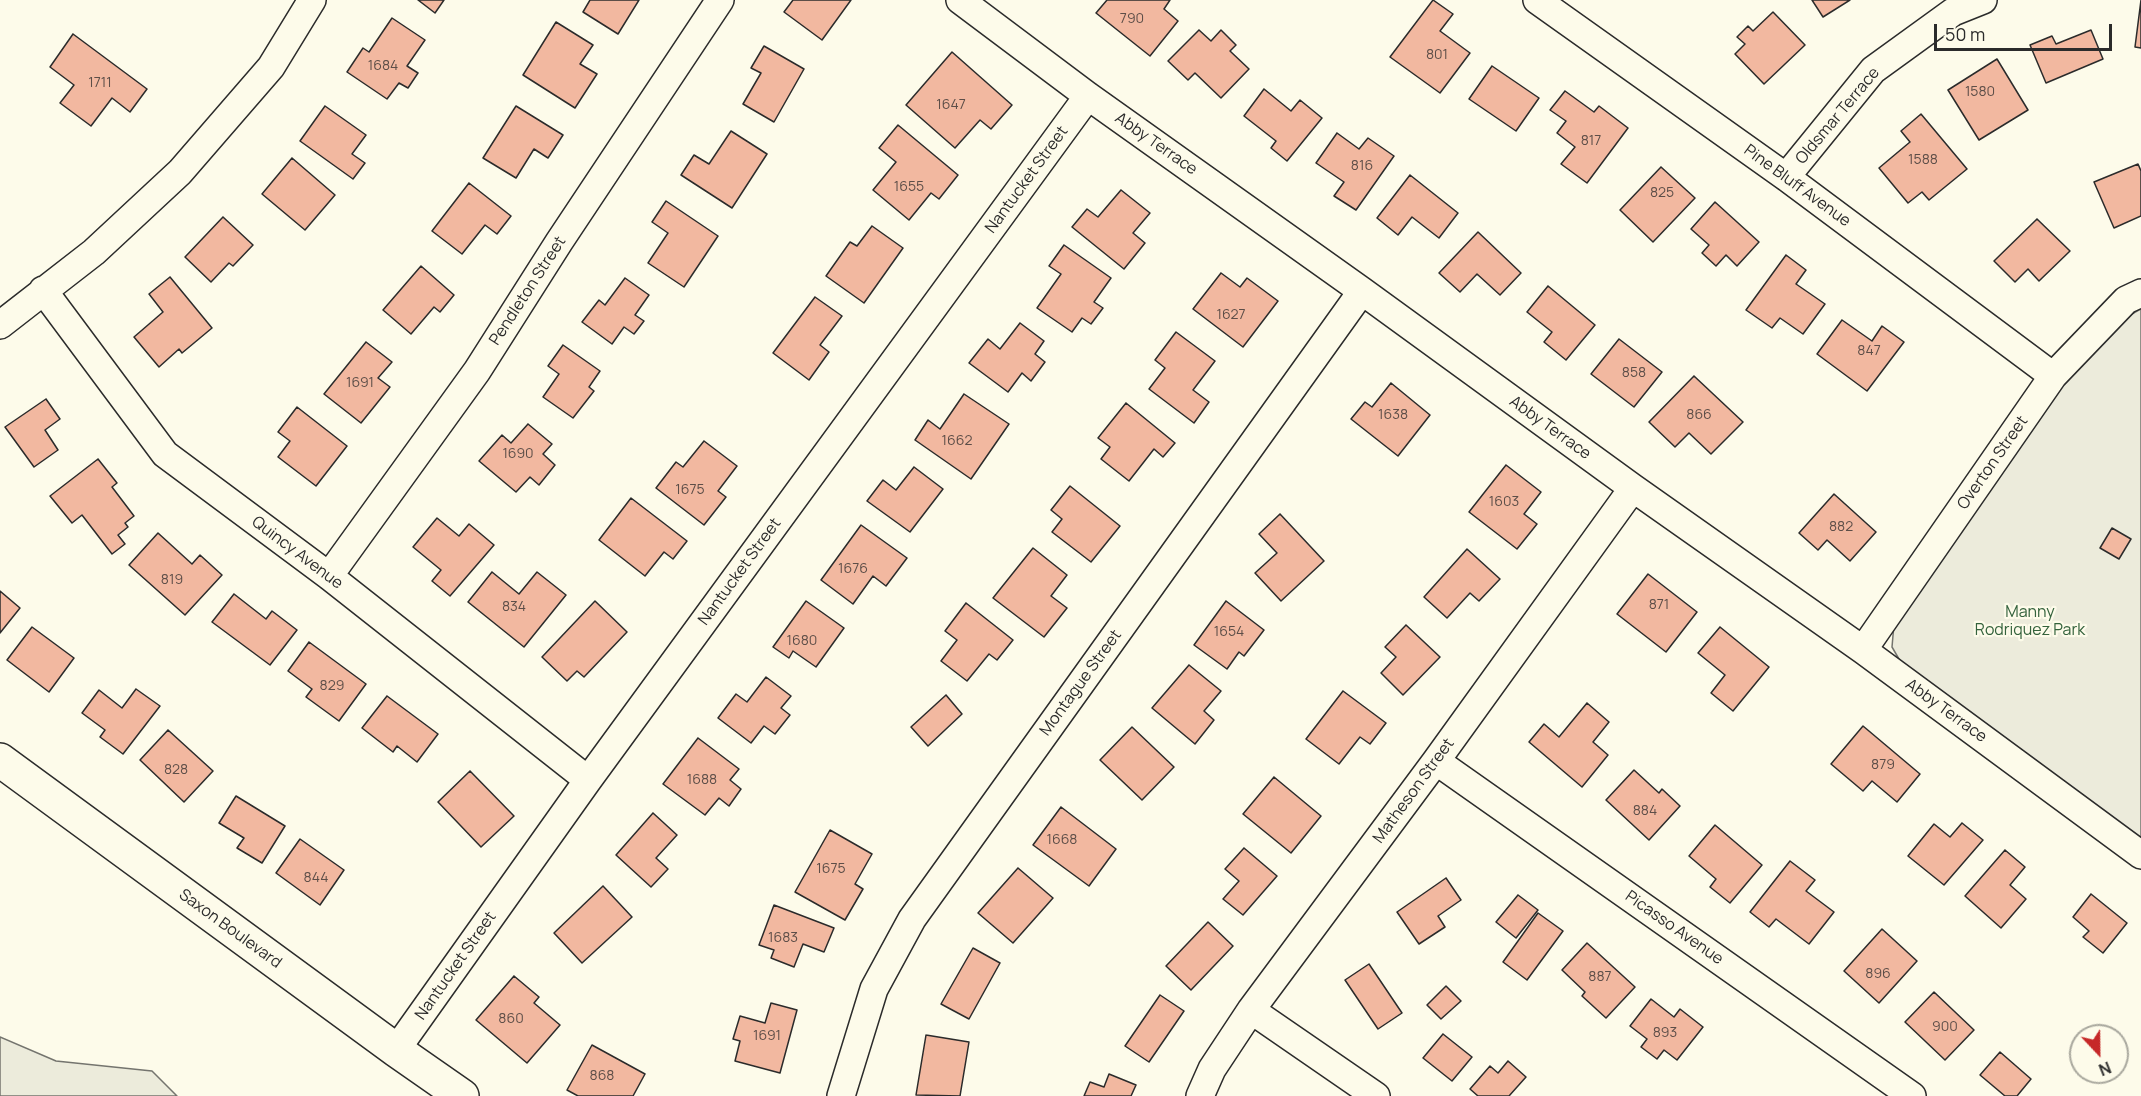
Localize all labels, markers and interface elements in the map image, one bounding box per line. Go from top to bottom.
house number: 790 [1120,11,1144,27]
scale bar [1937,12,2116,50]
text: 50 m [1945,22,1985,46]
house number: 801 [1426,47,1448,63]
house number: 1684 [368,58,398,74]
street label: Oldsmar Terrace [1792,64,1884,168]
house number: 1711 [88,75,112,91]
house number: 1580 [1965,84,1995,100]
house number: 1647 [936,97,966,113]
street label: Abby Terrace [1111,109,1201,179]
street label: Nantucket Street [982,123,1072,237]
house number: 817 [1581,133,1601,149]
street label: Pine Bluff Avenue [1740,141,1854,231]
house number: 1588 [1908,152,1938,168]
house number: 816 [1351,158,1373,174]
house number: 1655 [894,179,924,195]
house number: 825 [1650,185,1674,201]
street label: Pendleton Street [486,233,570,349]
house number: 1627 [1216,307,1246,323]
house number: 847 [1857,343,1881,359]
house number: 858 [1622,365,1646,381]
house number: 1691 [346,375,374,391]
street label: Abby Terrace [1506,392,1594,464]
house number: 1638 [1378,407,1408,423]
house number: 866 [1686,407,1712,423]
street label: Overton Street [1954,413,2032,513]
house number: 1662 [942,433,972,449]
house number: 1690 [502,446,534,462]
house number: 1675 [675,482,705,498]
house number: 1603 [1489,494,1519,510]
street label: Quincy Avenue [248,512,346,594]
street label: Nantucket Street [695,515,785,629]
house number: 882 [1829,519,1853,535]
house number: 1676 [838,561,868,577]
house number: 819 [161,572,183,588]
house number: 871 [1649,597,1669,613]
house number: 834 [502,599,526,615]
park label: Manny Rodriquez Park [1975,603,2085,641]
house number: 1654 [1214,624,1244,640]
street label: Montague Street [1036,626,1126,740]
house number: 1680 [787,633,817,649]
street label: Abby Terrace [1902,675,1990,747]
house number: 829 [320,678,344,694]
street label: Matheson Street [1369,735,1459,847]
house number: 879 [1871,757,1895,773]
house number: 828 [164,762,188,778]
house number: 1688 [687,772,717,788]
house number: 884 [1633,803,1657,819]
house number: 1668 [1047,832,1077,848]
house number: 1675 [816,861,846,877]
house number: 844 [304,870,328,886]
street label: Saxon Boulevard [175,885,285,973]
street label: Picasso Avenue [1621,887,1727,969]
street label: Nantucket Street [411,908,501,1024]
house number: 1683 [768,930,798,946]
house number: 896 [1865,966,1891,982]
house number: 887 [1588,969,1612,985]
house number: 860 [498,1011,524,1027]
house number: 900 [1932,1019,1958,1035]
north arrow [2069,1024,2129,1084]
house number: 893 [1653,1025,1677,1041]
house number: 1691 [753,1028,781,1044]
text: N [2096,1056,2114,1081]
house number: 868 [590,1068,614,1084]

